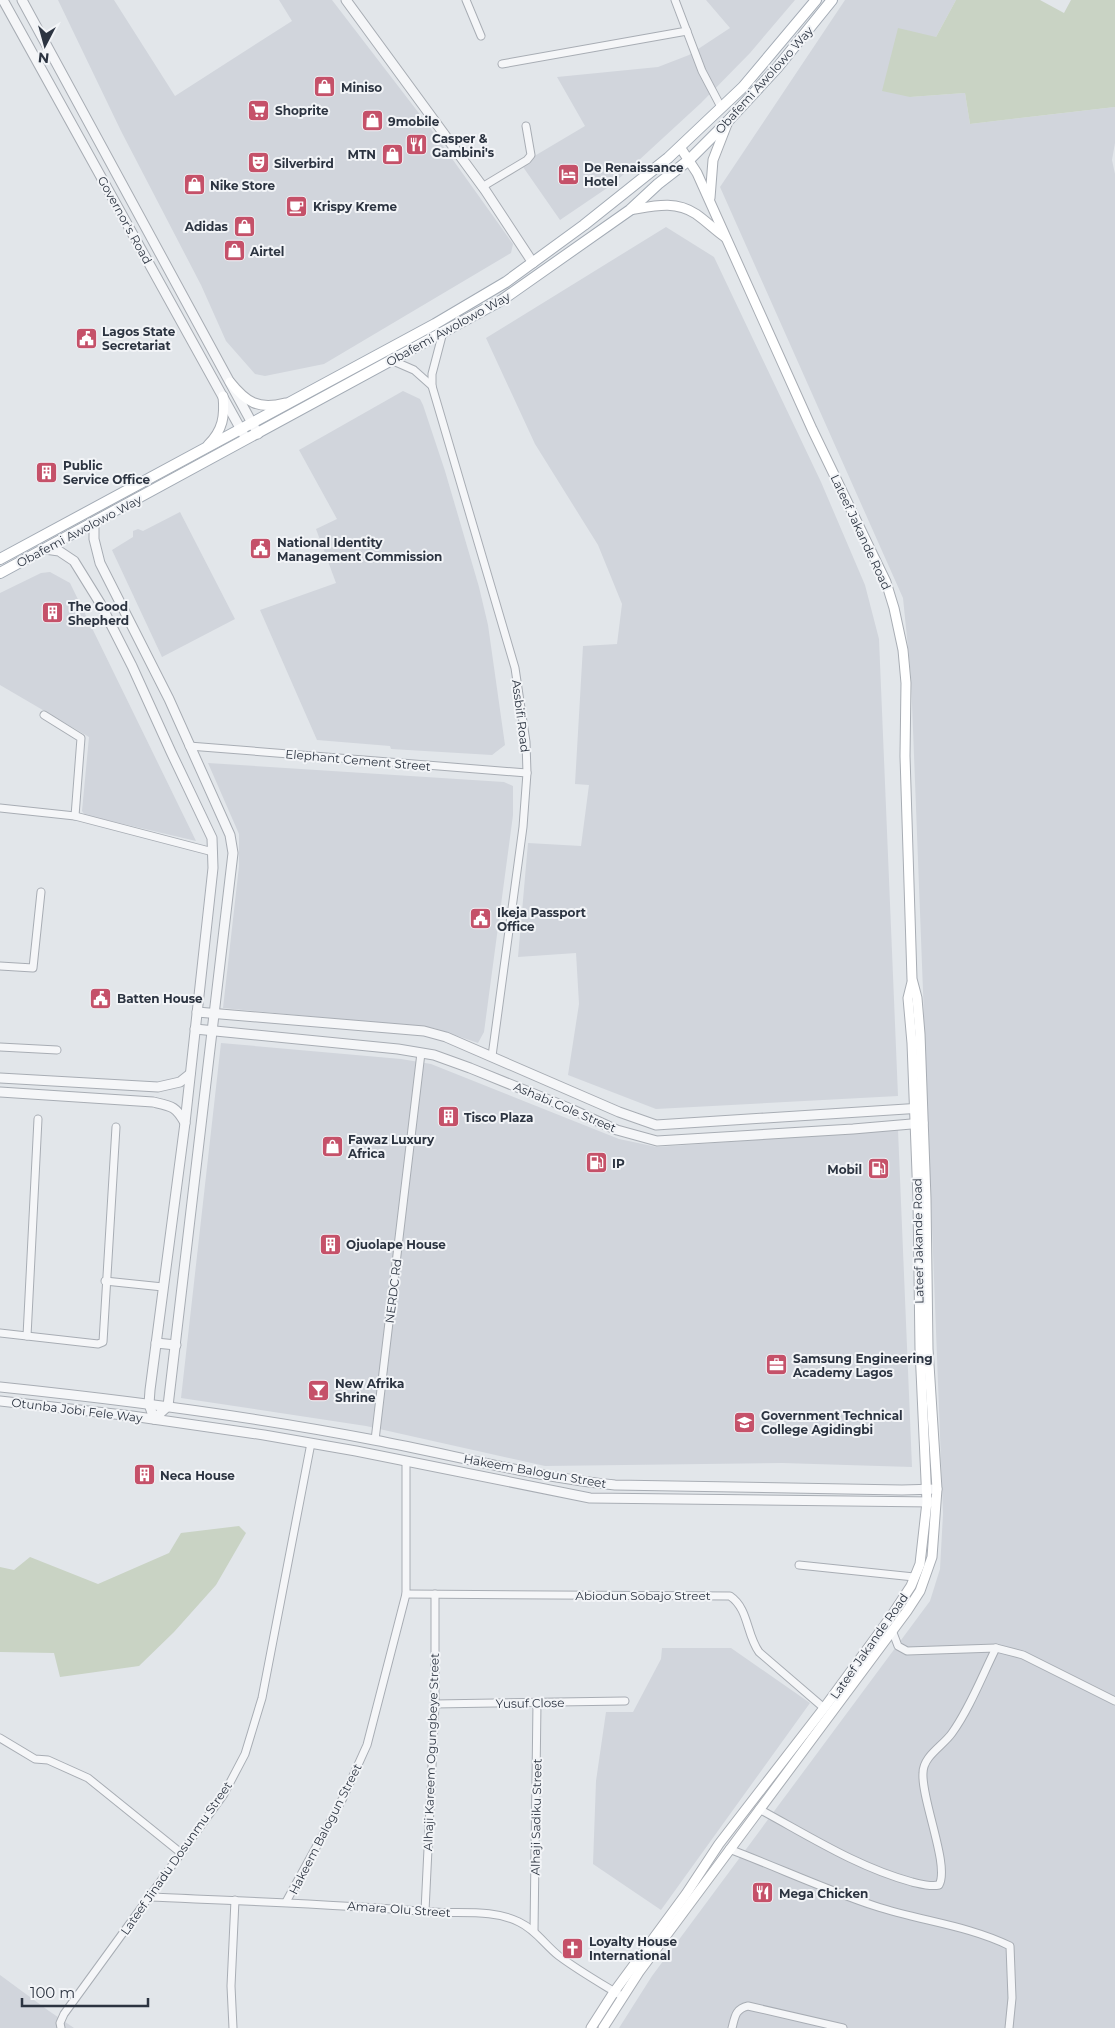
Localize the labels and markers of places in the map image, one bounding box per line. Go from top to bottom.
shop icon: Miniso [313,75,337,99]
place label: Miniso [341,80,382,95]
supermarket icon: Shoprite [247,98,271,122]
place label: Shoprite [275,103,329,118]
shop icon: 9mobile [360,109,384,133]
place label: 9mobile [388,114,440,129]
place label: Casper & Gambini's [432,131,495,160]
restaurant icon: Casper & Gambini's [404,133,428,157]
shop icon: MTN [380,142,404,166]
place label: MTN [347,147,376,162]
theatre icon: Silverbird [246,151,270,175]
place label: Silverbird [274,156,334,171]
place label: De Renaissance Hotel [584,160,684,189]
hotel icon: De Renaissance Hotel [556,162,580,186]
shop icon: Nike Store [182,173,206,197]
place label: Nike Store [210,178,275,193]
cafe icon: Krispy Kreme [285,194,309,218]
place label: Krispy Kreme [313,199,398,214]
shop icon: Adidas [232,214,256,238]
place label: Adidas [184,219,229,234]
shop icon: Airtel [222,239,246,263]
place label: Airtel [249,244,284,259]
place label: Lagos State Secretariat [102,324,176,353]
public building icon: Lagos State Secretariat [74,326,98,350]
place label: Public Service Office [63,458,150,487]
building icon: Public Service Office [35,460,59,484]
place label: National Identity Management Commission [277,535,442,564]
public building icon: National Identity Management Commission [249,537,273,561]
place label: The Good Shepherd [68,599,129,628]
building icon: The Good Shepherd [40,601,64,625]
place label: Ikeja Passport Office [497,905,587,934]
public building icon: Ikeja Passport Office [469,907,493,931]
public building icon: Batten House [89,986,113,1010]
place label: Batten House [117,991,203,1006]
building icon: Tisco Plaza [436,1105,460,1129]
place label: Tisco Plaza [464,1110,533,1125]
place label: Fawaz Luxury Africa [347,1132,435,1161]
shop icon: Fawaz Luxury Africa [320,1134,344,1158]
fuel station icon: IP [584,1151,608,1175]
place label: IP [612,1156,625,1171]
fuel station icon: Mobil [866,1157,890,1181]
place label: Mobil [827,1162,862,1177]
building icon: Ojuolape House [318,1232,342,1256]
place label: Ojuolape House [346,1237,446,1252]
place label: Samsung Engineering Academy Lagos [792,1351,933,1380]
office icon: Samsung Engineering Academy Lagos [765,1353,789,1377]
place label: New Afrika Shrine [335,1376,405,1405]
bar icon: New Afrika Shrine [307,1378,331,1402]
place label: Government Technical College Agidingbi [761,1408,903,1437]
school or university icon: Government Technical College Agidingbi [733,1410,757,1434]
building icon: Neca House [132,1463,156,1487]
place label: Neca House [160,1468,235,1483]
restaurant icon: Mega Chicken [751,1881,775,1905]
place label: Mega Chicken [779,1886,868,1901]
place label: Loyalty House International [589,1934,677,1963]
church icon: Loyalty House International [561,1936,585,1960]

